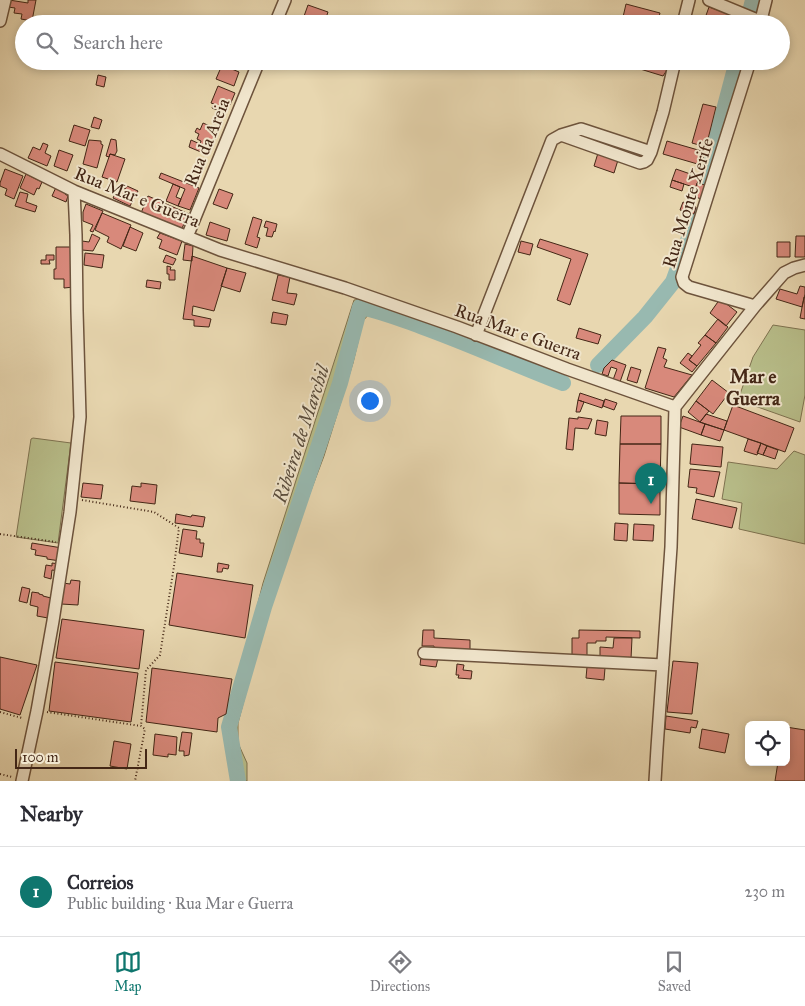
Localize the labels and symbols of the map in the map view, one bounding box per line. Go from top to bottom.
street label: Rua da Areia [179,94,235,189]
street label: Rua Monte Xerife [658,135,718,271]
street label: Rua Mar e Guerra [71,162,203,232]
street label: Rua Mar e Guerra [452,299,585,365]
water label: Ribeira de Marchil [268,360,335,507]
district label: Mar e Guerra [726,365,781,410]
your location [357,388,383,414]
pin: 1 [635,463,667,504]
scale bar [15,746,148,769]

